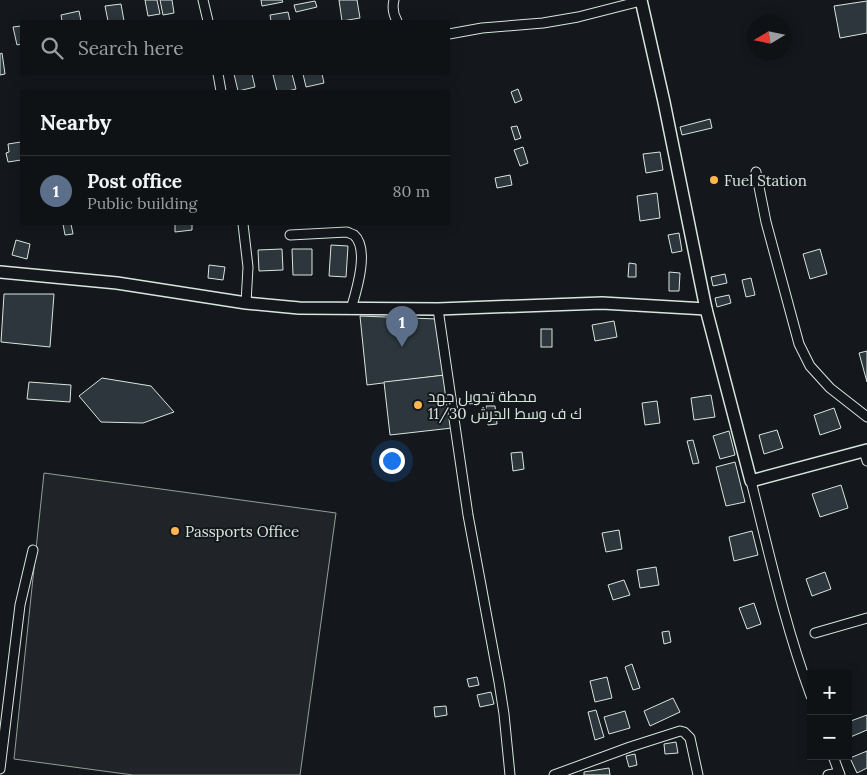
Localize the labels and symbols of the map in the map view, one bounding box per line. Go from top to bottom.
north arrow [747,15,792,60]
place label: Fuel Station [724,171,807,190]
marker: Fuel Station [708,174,720,186]
pin: 1 [386,306,418,347]
place label: محطة تحويل جهد 11/30 ك ف وسط الحرش [428,387,582,424]
marker: محطة تحويل جهد 11/30 ك ف وسط الحرش [412,399,424,411]
your location [379,448,405,474]
place label: Passports Office [185,522,299,541]
marker: Passports Office [169,525,181,537]

